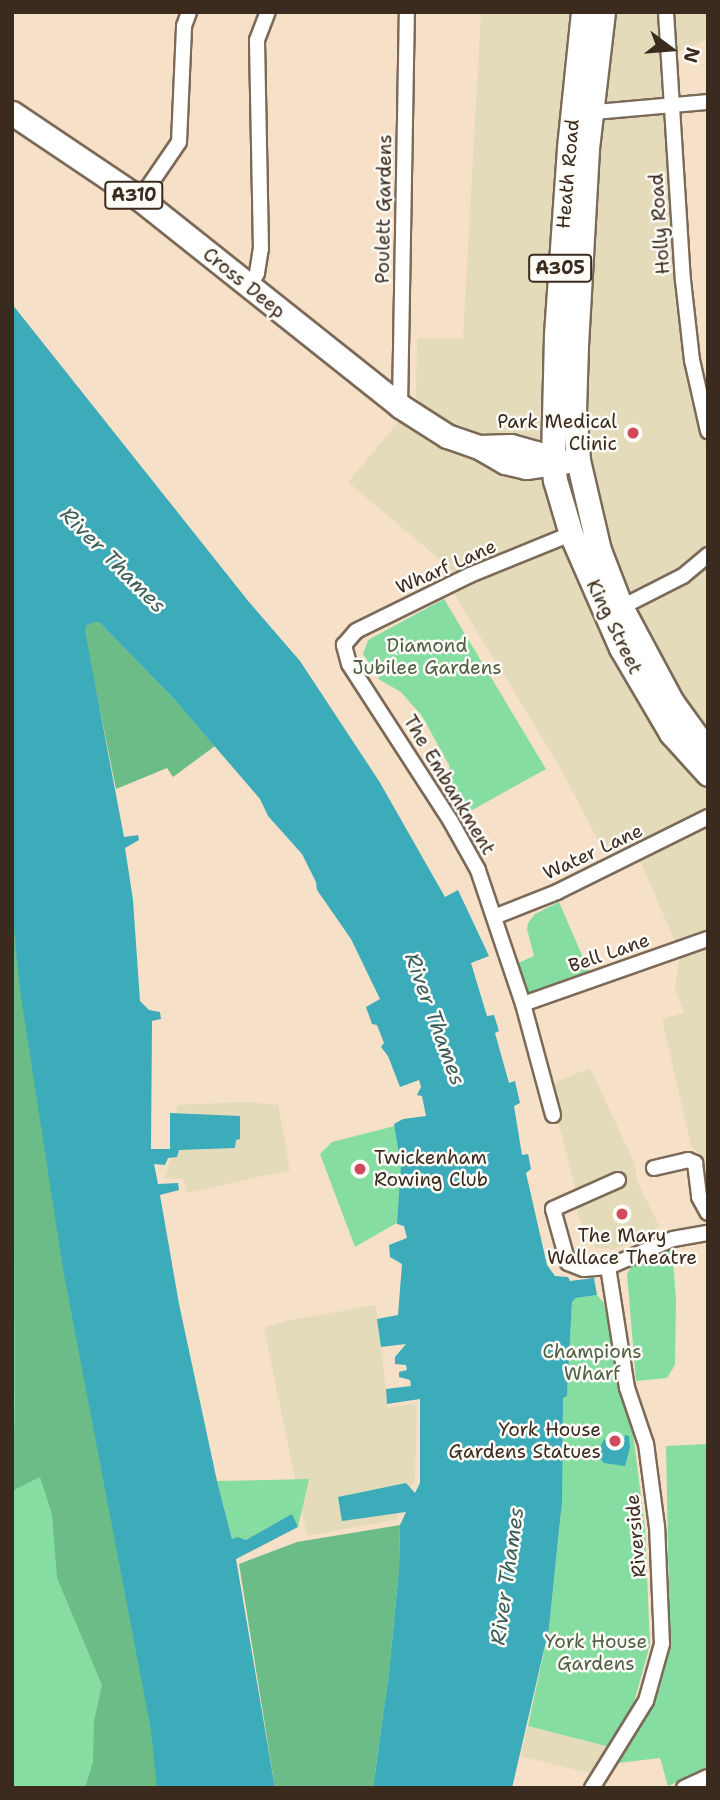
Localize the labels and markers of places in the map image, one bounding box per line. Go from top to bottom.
place label: Park Medical Clinic [497,411,617,455]
marker: Park Medical Clinic [623,423,643,443]
place label: Twickenham Rowing Club [374,1147,488,1191]
marker: Twickenham Rowing Club [352,1161,368,1177]
marker: The Mary Wallace Theatre [614,1206,630,1222]
place label: The Mary Wallace Theatre [547,1225,697,1269]
place label: York House Gardens Statues [449,1419,601,1463]
marker: York House Gardens Statues [607,1433,623,1449]

